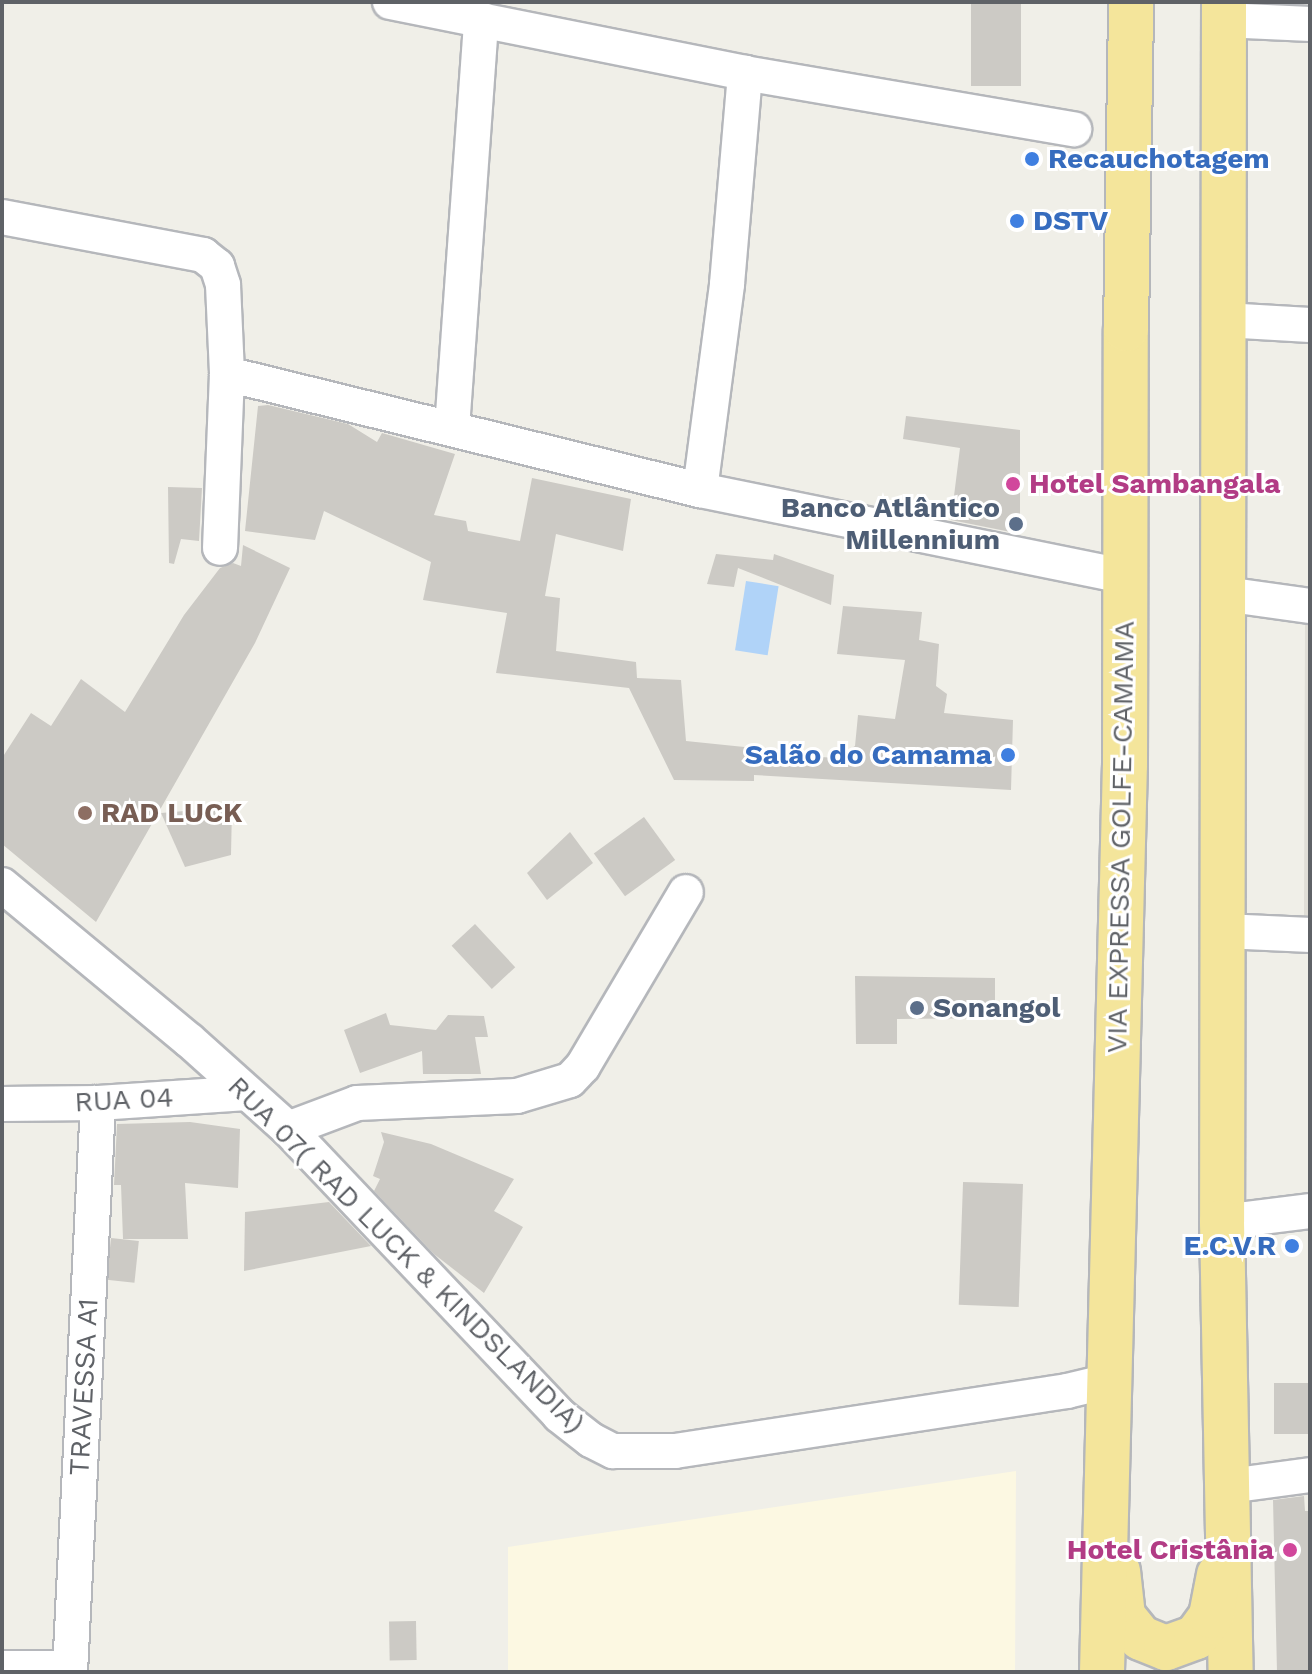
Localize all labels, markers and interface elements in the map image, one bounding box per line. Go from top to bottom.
place label: Recauchotagem [1048,142,1270,176]
marker: Recauchotagem [1023,150,1041,168]
place label: DSTV [1033,204,1108,238]
marker: DSTV [1008,212,1026,230]
place label: Hotel Sambangala [1029,467,1281,501]
marker: Hotel Sambangala [1004,475,1022,493]
place label: Banco Atlântico Millennium [780,491,1000,557]
marker: Banco Atlântico Millennium [1007,515,1025,533]
street label: VIA EXPRESSA GOLFE-CAMAMA [1100,619,1142,1055]
place label: Salão do Camama [745,738,992,772]
marker: Salão do Camama [999,746,1017,764]
place label: RAD LUCK [101,796,242,830]
marker: RAD LUCK [76,804,94,822]
place label: Sonangol [933,991,1060,1025]
marker: Sonangol [908,999,926,1017]
street label: RUA 07( RAD LUCK & KINDSLANDIA) [220,1069,592,1441]
street label: RUA 04 [73,1081,175,1119]
place label: E.C.V.R [1183,1229,1276,1263]
marker: E.C.V.R [1283,1237,1301,1255]
street label: TRAVESSA A1 [63,1296,105,1478]
place label: Hotel Cristânia [1066,1533,1274,1567]
marker: Hotel Cristânia [1281,1541,1299,1559]

